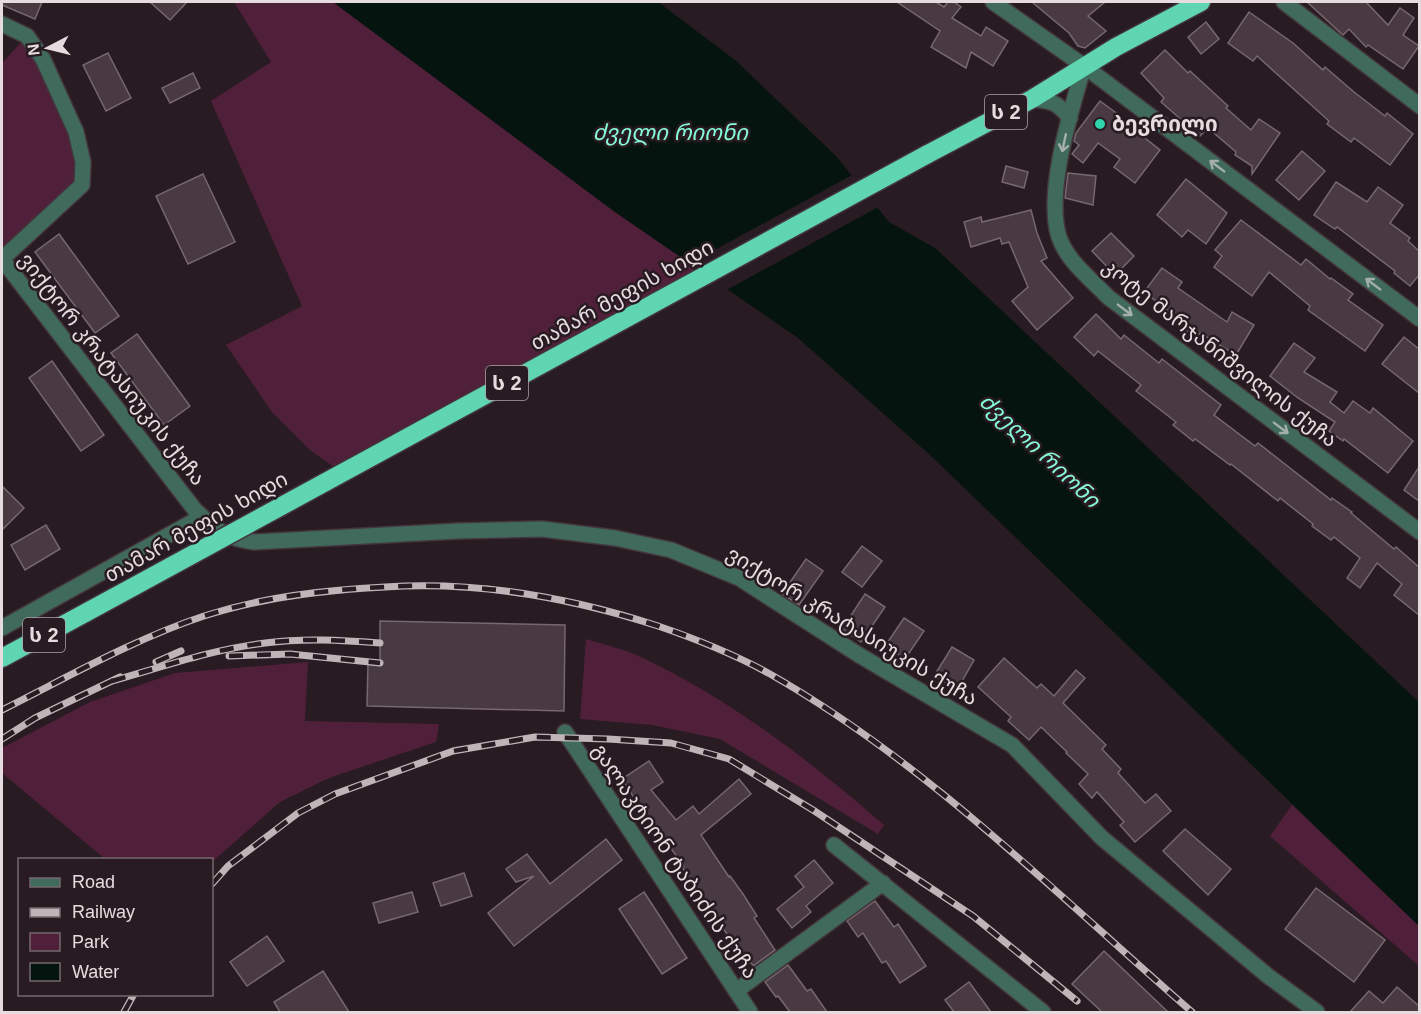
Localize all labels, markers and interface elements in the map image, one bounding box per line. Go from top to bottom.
north arrow [18,18,78,78]
text: N [24,43,43,57]
road number: ს 2 [985,95,1027,129]
place label: ბევრილი [1112,112,1218,137]
marker: ბევრილი [1093,117,1107,131]
water label: ძველი რიონი [592,120,749,146]
one-way arrow [1058,133,1070,152]
one-way arrow [1210,160,1226,173]
street label: თამარ მეფის ხიდი [526,235,718,356]
street label: ვიქტორ კრატასიუკის ქუჩა [14,248,210,490]
street label: კოტე მარჯანიშვილის ქუჩა [1097,254,1342,453]
one-way arrow [1365,278,1381,290]
one-way arrow [1117,304,1133,317]
road number: ს 2 [486,366,528,400]
water label: ძველი რიონი [974,388,1106,514]
one-way arrow [1272,421,1288,434]
street label: თამარ მეფის ხიდი [100,467,292,588]
street label: ვიქტორ კრატასიუკის ქუჩა [722,541,982,711]
road number: ს 2 [23,618,65,652]
street label: გალაკტიონ ტაბიძის ქუჩა [586,739,763,984]
legend [18,858,213,996]
text: Road [72,872,115,892]
text: Railway [72,902,135,922]
text: Park [72,932,110,952]
text: Water [72,962,119,982]

